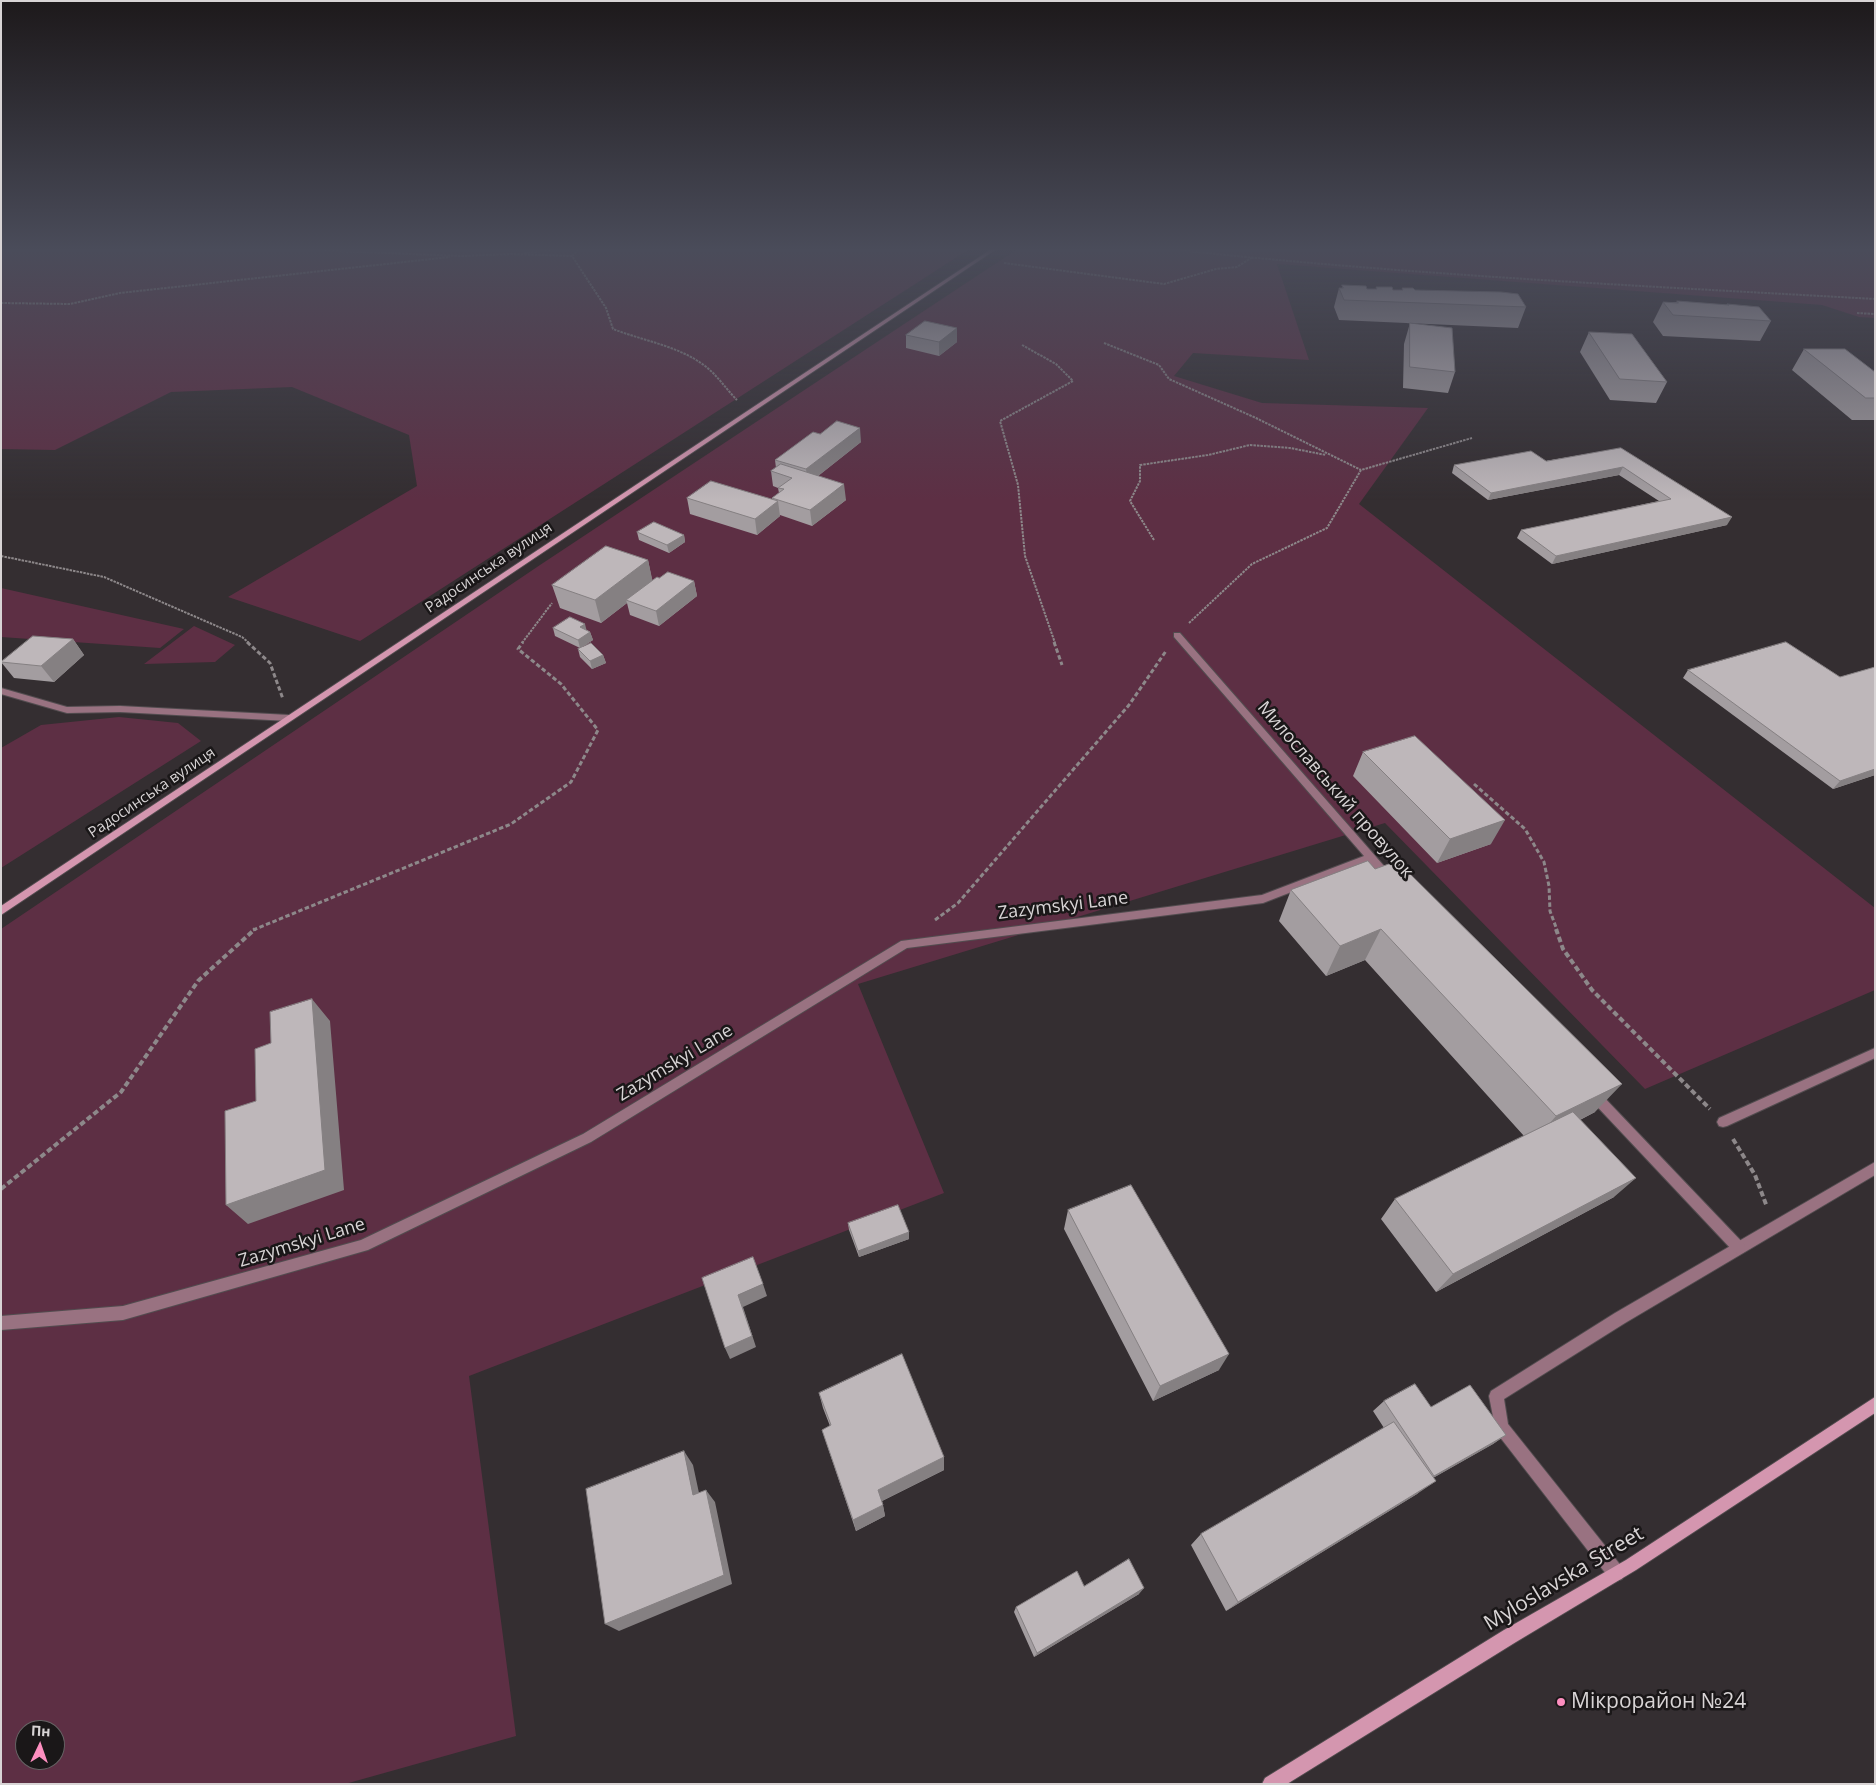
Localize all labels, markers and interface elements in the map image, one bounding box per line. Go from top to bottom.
street label: Радосинська вулиця [422,519,556,617]
street label: Милославський провулок [1252,697,1418,883]
street label: Радосинська вулиця [85,744,219,842]
street label: Zazymskyi Lane [997,887,1129,925]
street label: Zazymskyi Lane [613,1020,737,1106]
street label: Zazymskyi Lane [236,1213,368,1273]
street label: Myloslavska Street [1480,1521,1648,1637]
place label: Мікрорайон №24 [1571,1689,1746,1715]
marker: Мікрорайон №24 [1555,1696,1567,1708]
north arrow [15,1720,65,1770]
text: Пн [30,1721,51,1741]

